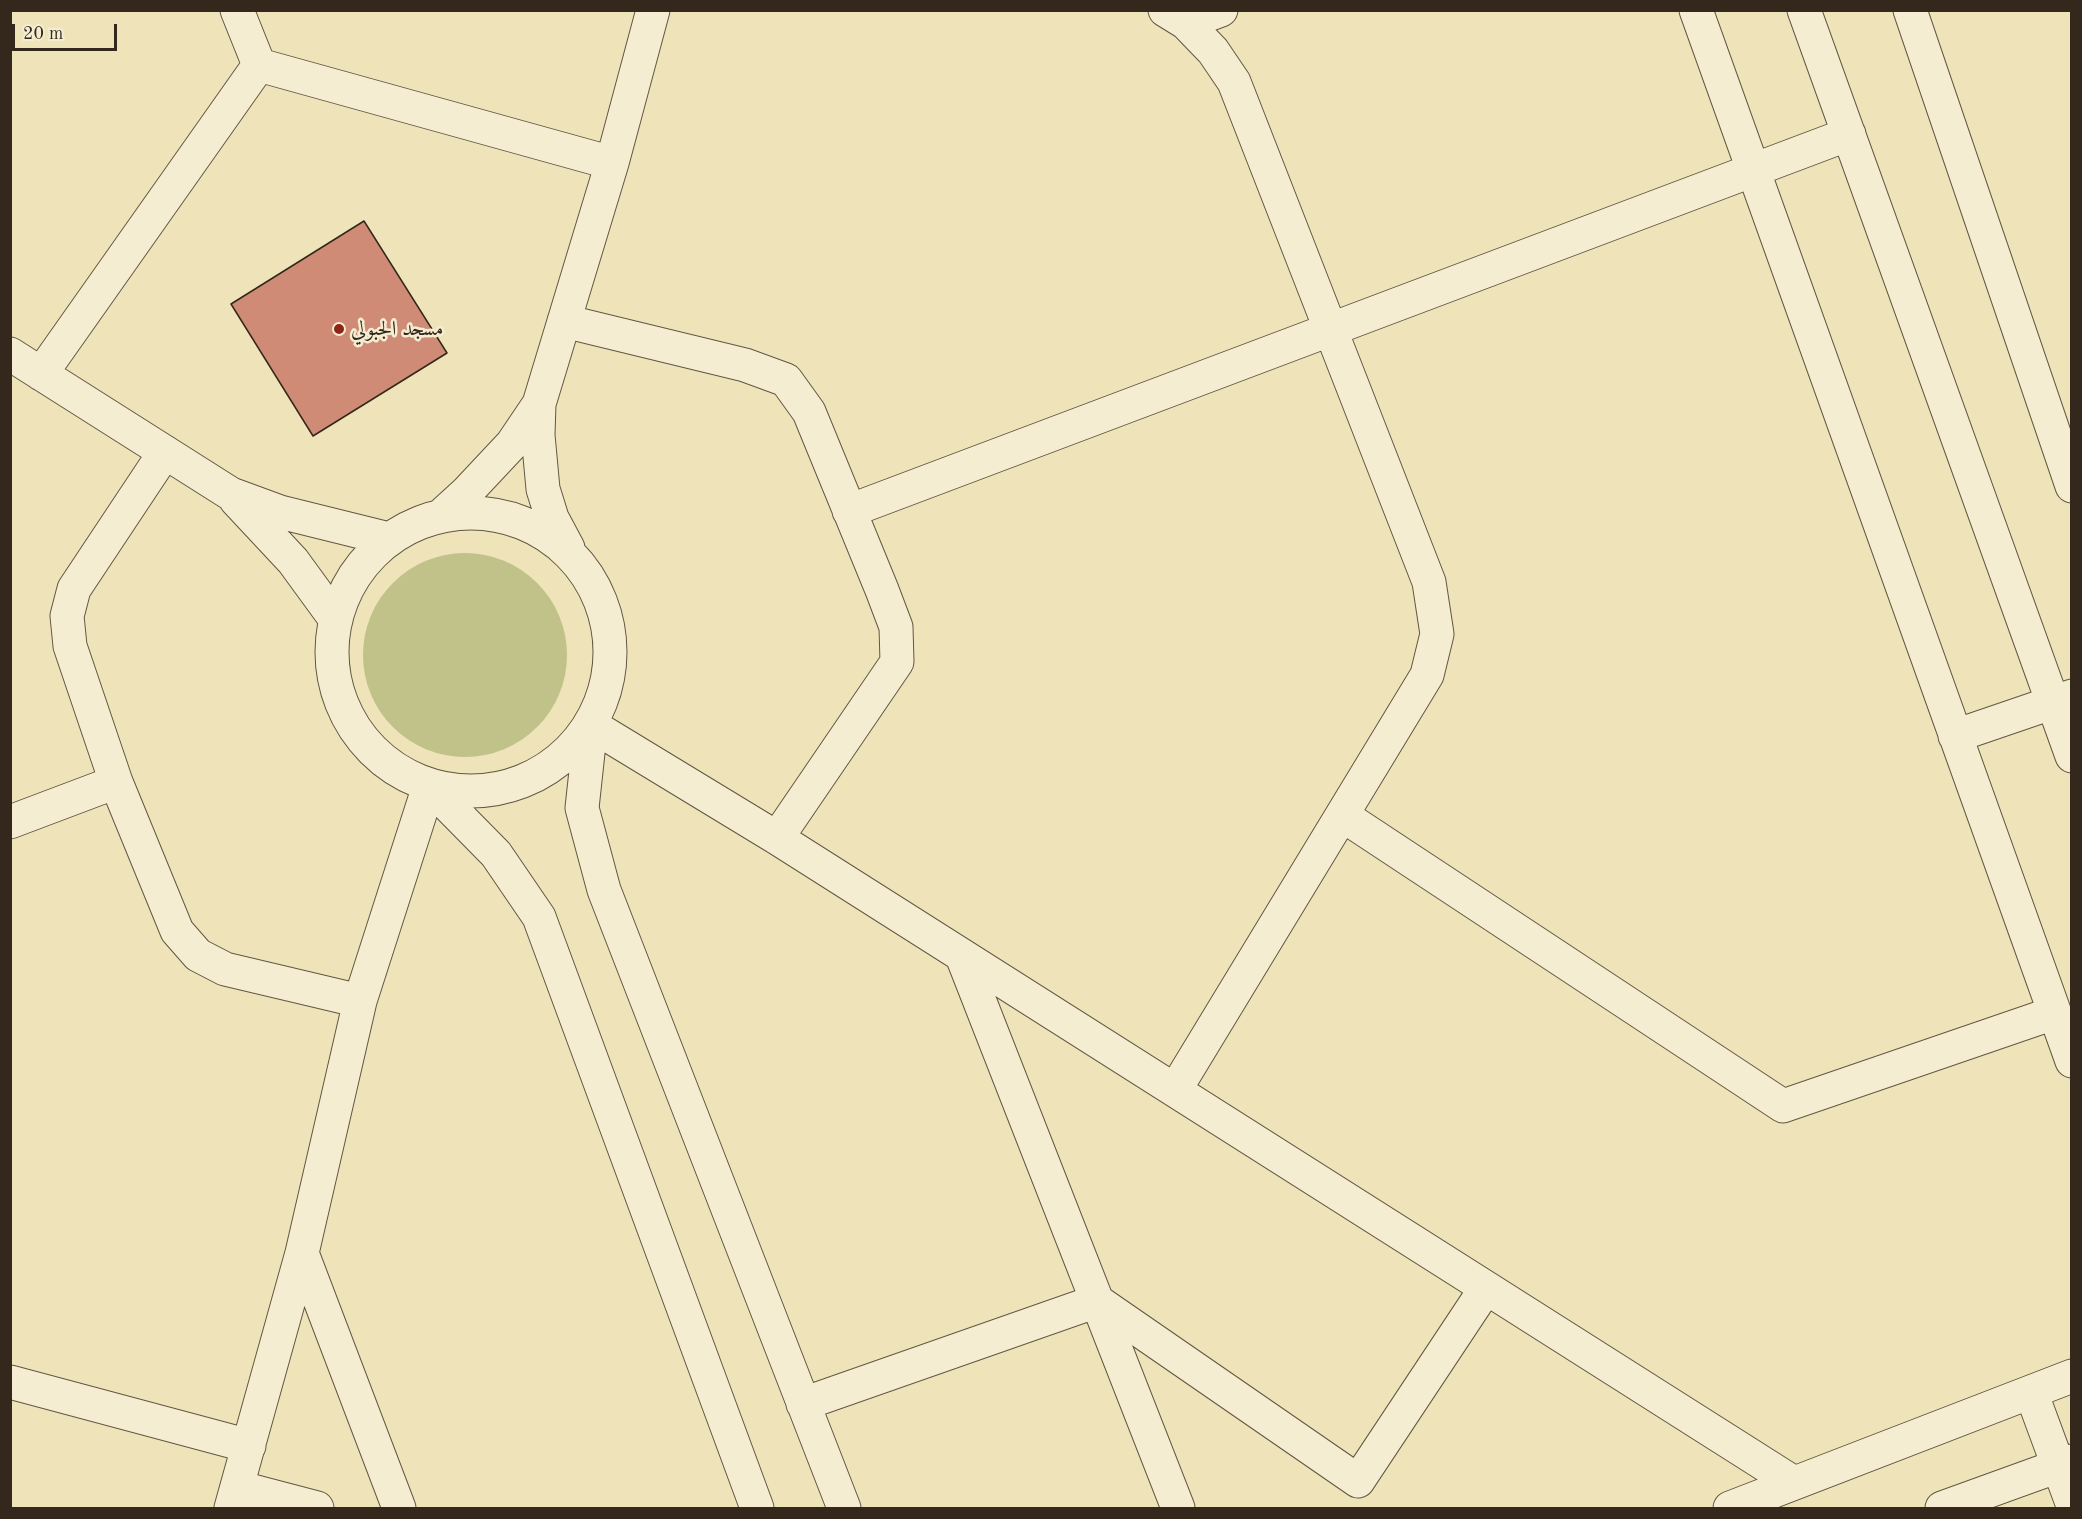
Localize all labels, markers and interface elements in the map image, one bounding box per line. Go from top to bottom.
scale bar [15,12,120,50]
text: 20 m [23,25,63,43]
place label: مسجد الجبولي [351,316,443,342]
marker: مسجد الجبولي [332,322,346,336]

